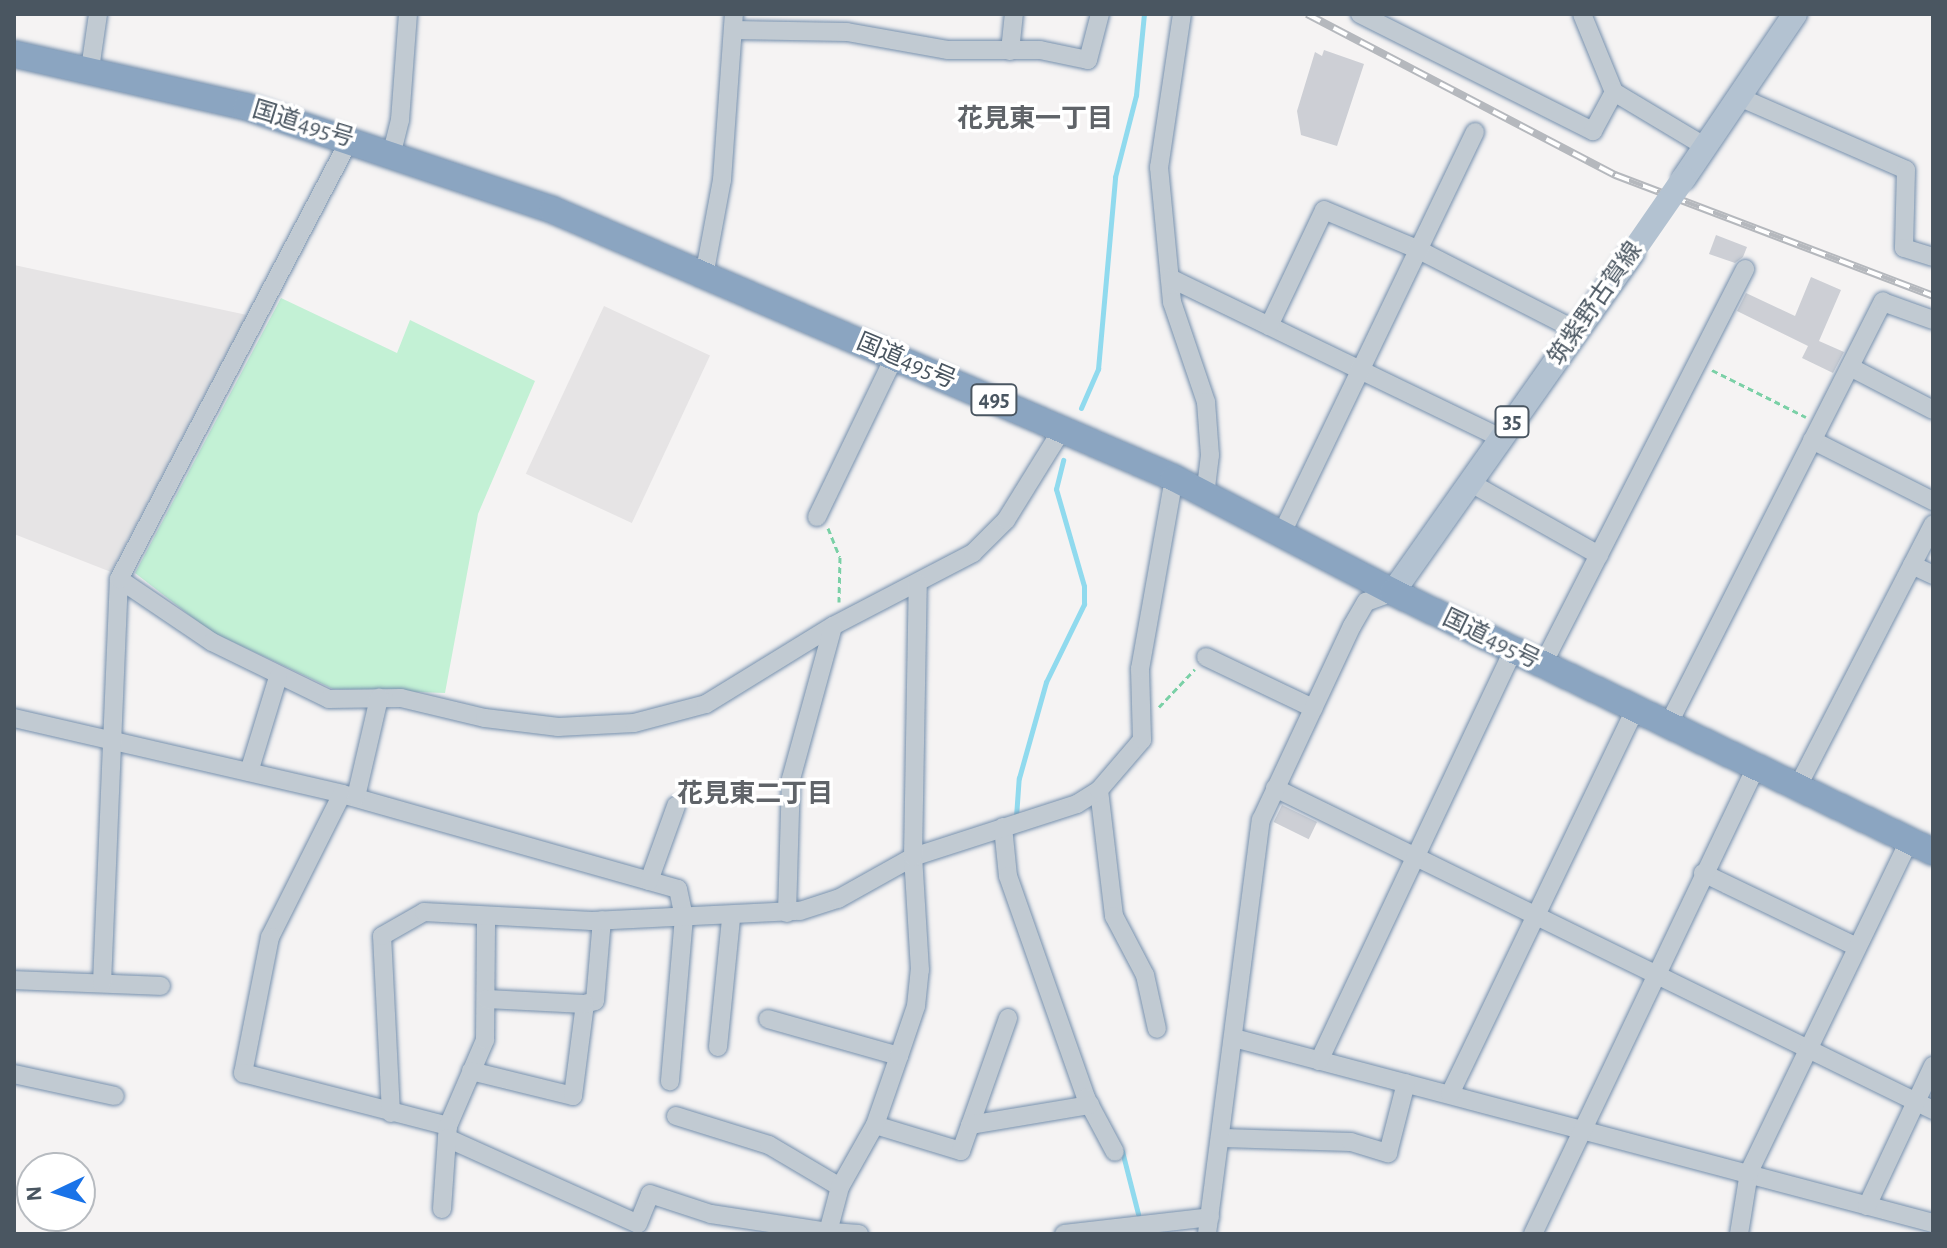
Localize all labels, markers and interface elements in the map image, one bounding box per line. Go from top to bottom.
street label: 国道495号 [249,96,357,154]
district label: 花見東一丁目 [957,104,1113,136]
street label: 筑紫野古賀線 [1543,237,1649,371]
street label: 国道495号 [852,328,960,396]
road number: 495 [970,382,1018,418]
road number: 35 [1494,404,1530,440]
street label: 国道495号 [1438,604,1544,676]
district label: 花見東二丁目 [677,779,833,811]
north arrow [16,1152,96,1232]
text: N [23,1185,46,1202]

